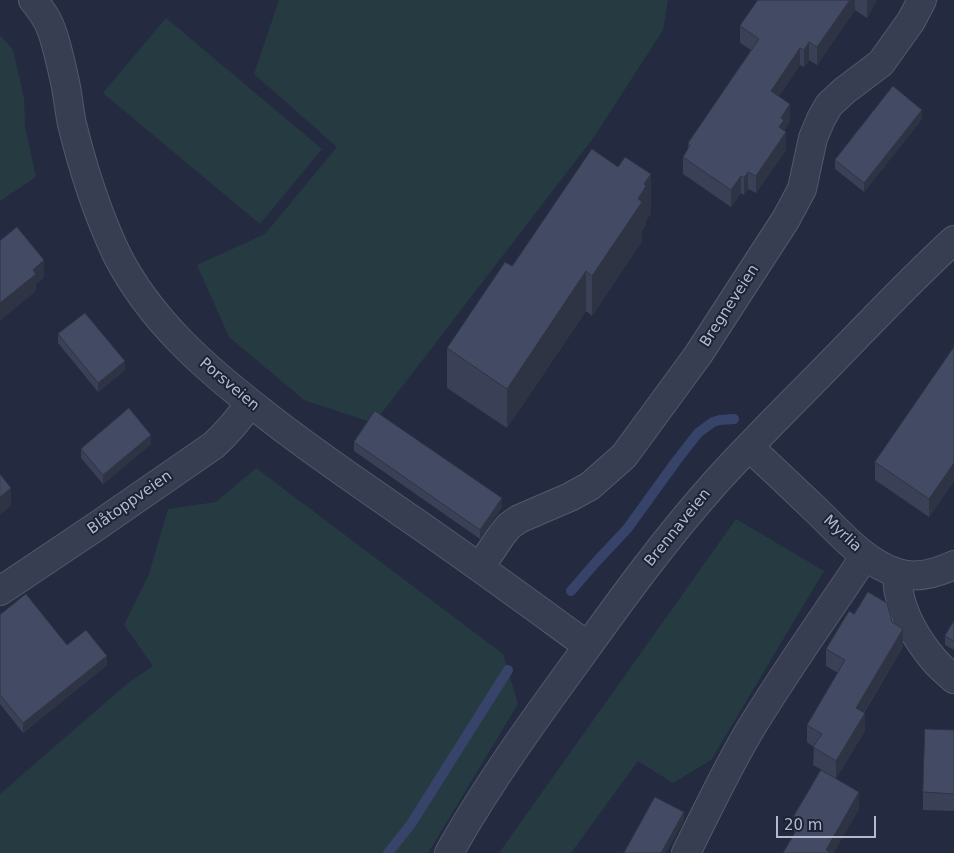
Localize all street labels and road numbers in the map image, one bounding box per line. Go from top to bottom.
street label: Bregneveien [697,261,763,351]
street label: Porsveien [195,355,263,415]
street label: Blåtoppveien [84,467,176,539]
street label: Brennaveien [641,486,715,570]
street label: Myrlia [819,512,865,556]

